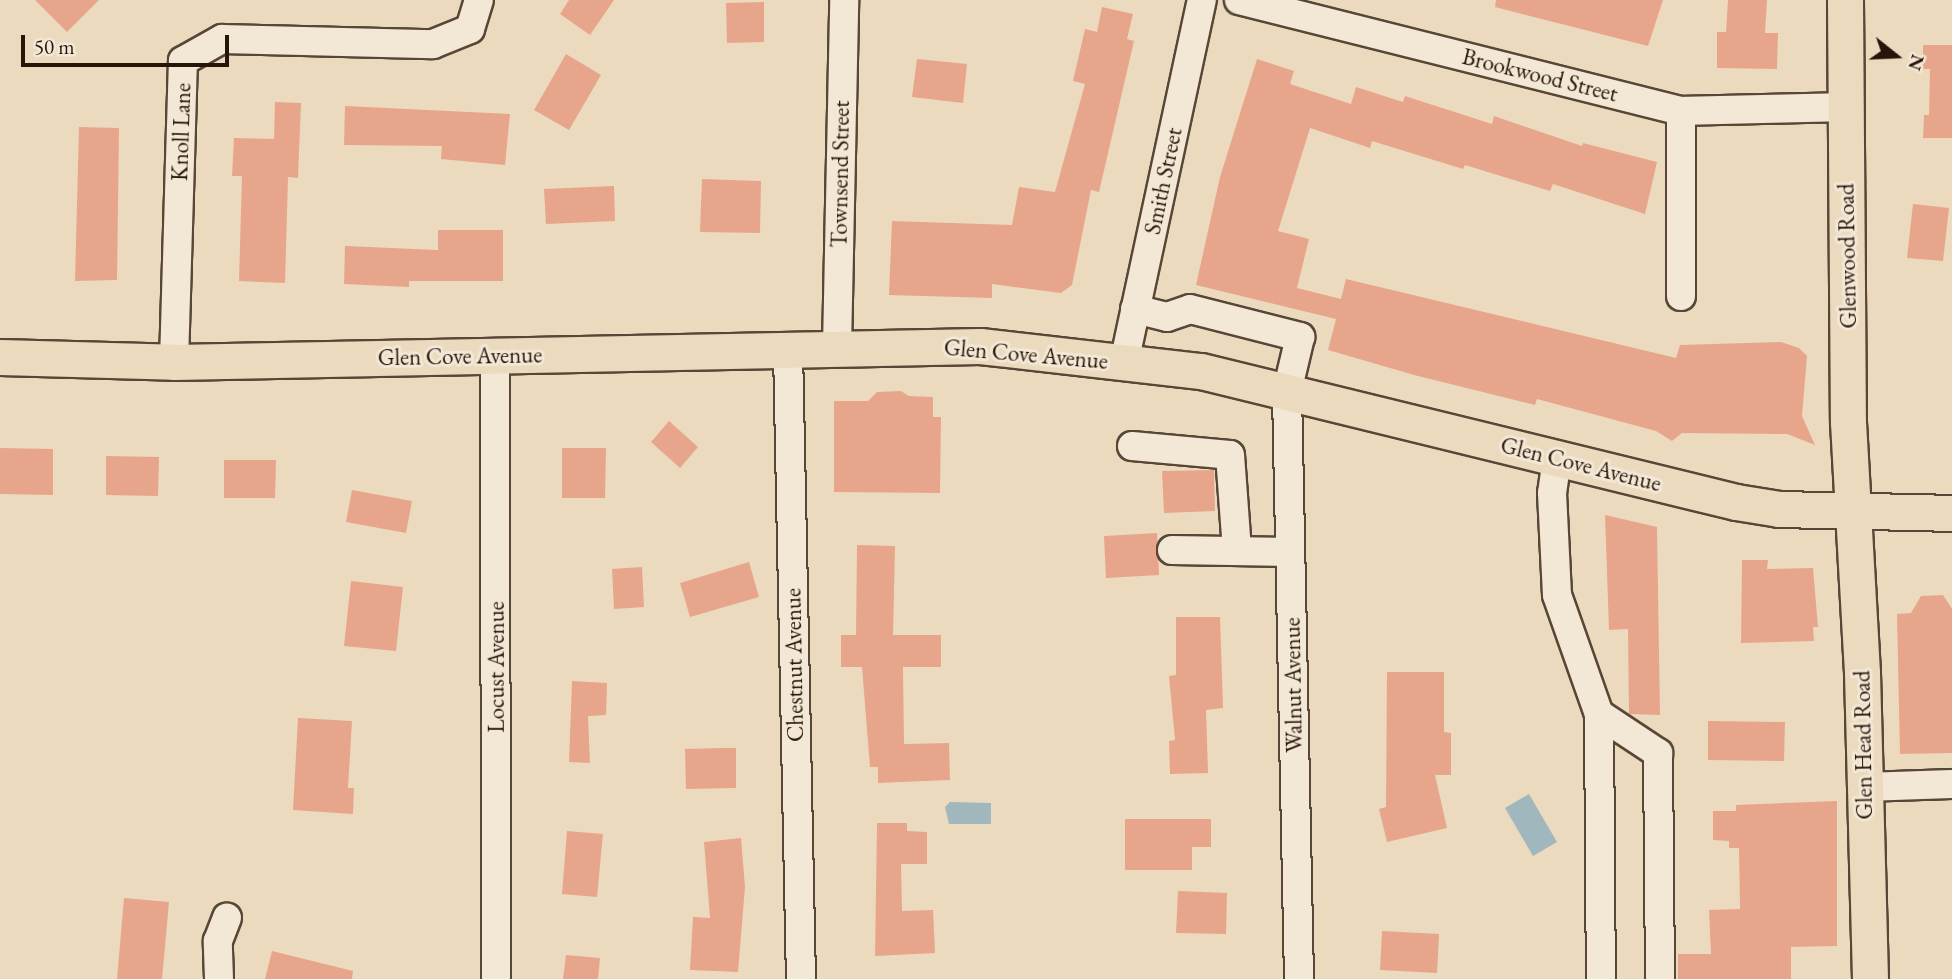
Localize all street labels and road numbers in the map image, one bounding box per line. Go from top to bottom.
street label: Brookwood Street [1459,42,1621,108]
street label: Knoll Lane [165,82,197,182]
street label: Townsend Street [825,100,855,248]
street label: Smith Street [1138,125,1188,237]
street label: Glenwood Road [1832,183,1862,329]
street label: Glen Cove Avenue [943,333,1109,375]
street label: Glen Cove Avenue [378,341,542,371]
street label: Glen Cove Avenue [1498,431,1664,497]
street label: Chestnut Avenue [779,588,809,742]
street label: Locust Avenue [482,601,510,733]
street label: Walnut Avenue [1278,617,1308,753]
street label: Glen Head Road [1848,670,1878,820]

